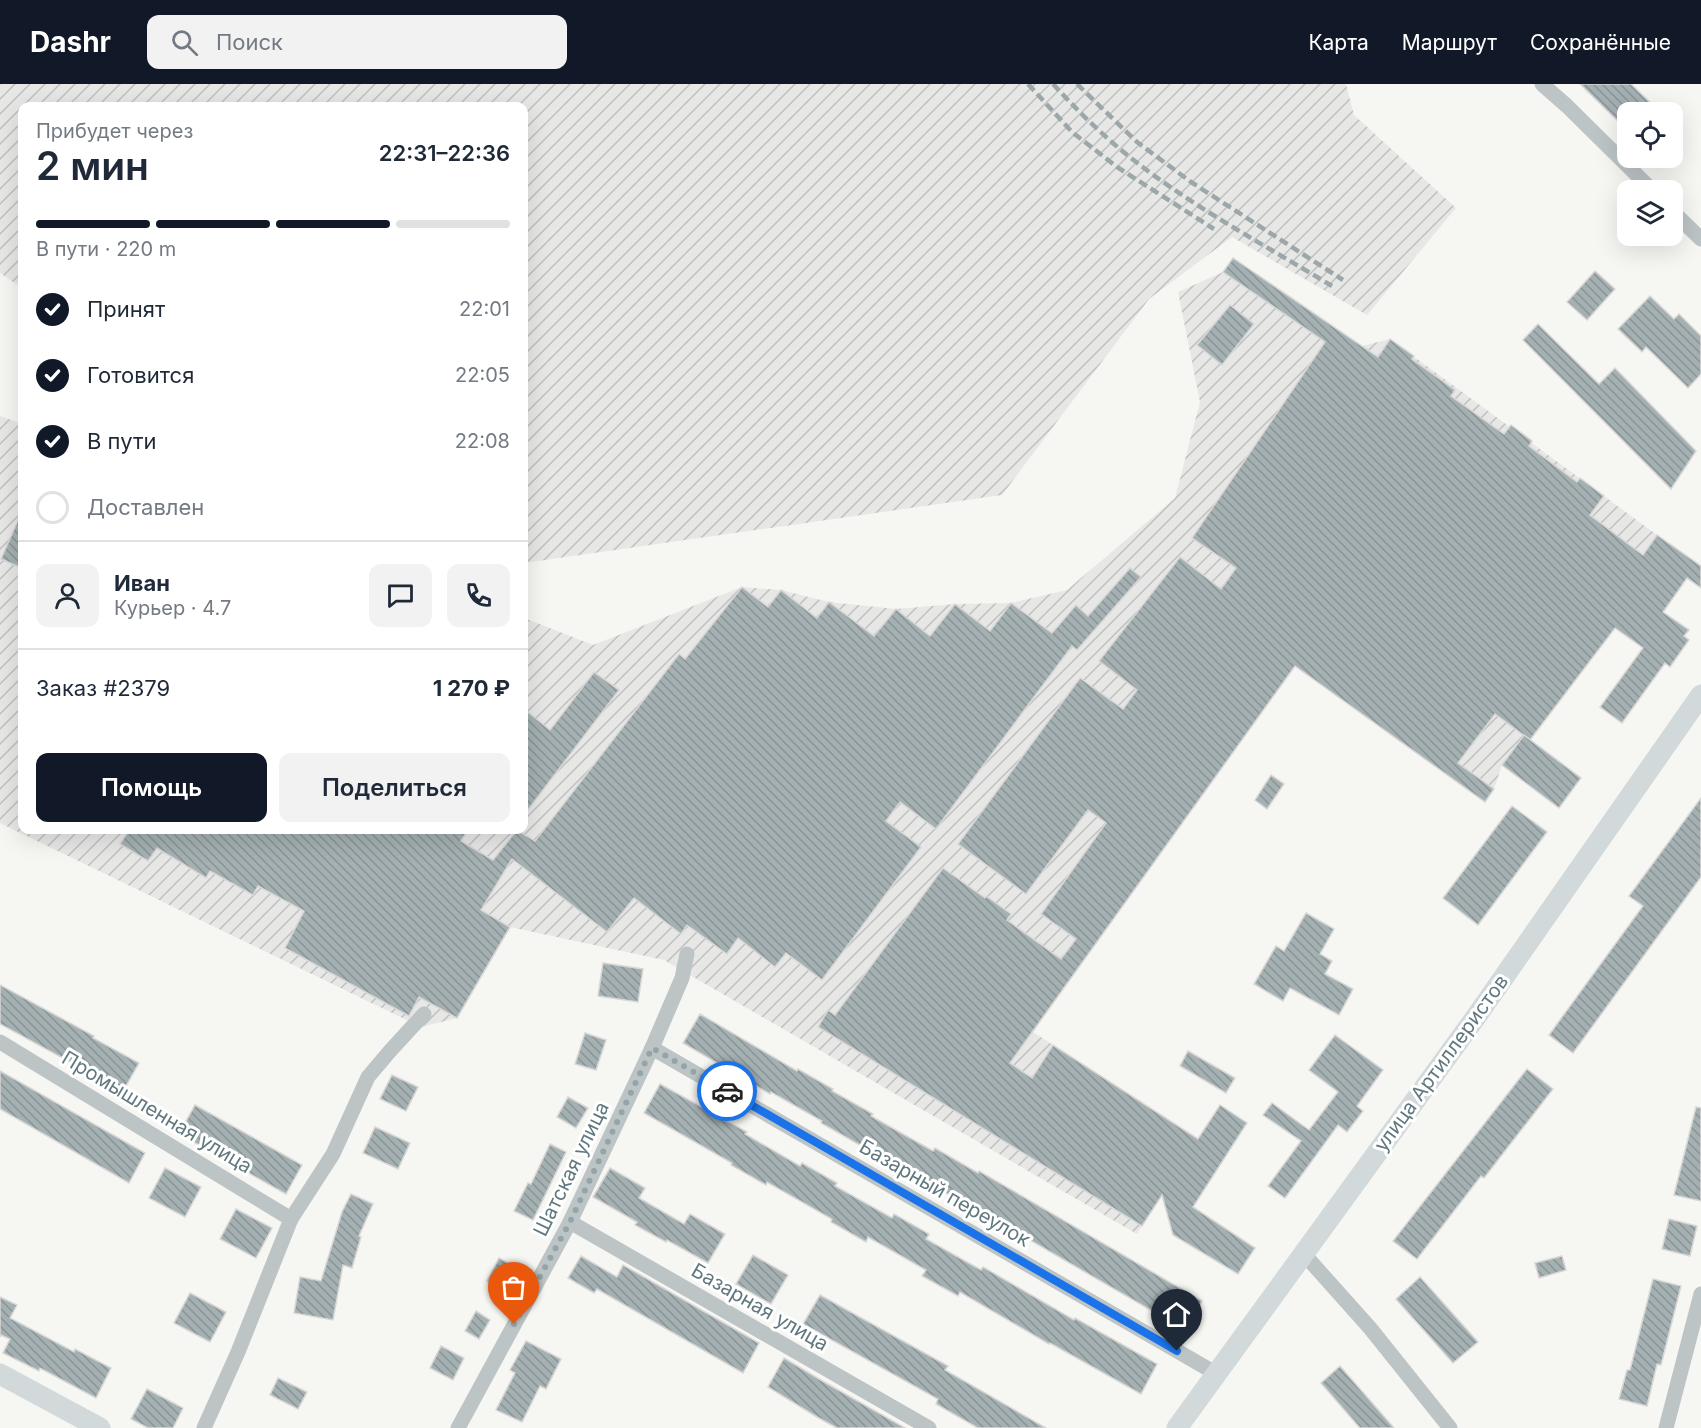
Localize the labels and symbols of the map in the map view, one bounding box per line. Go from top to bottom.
street label: улица Артиллеристов [1369,970,1513,1156]
street label: Промышленная улица [58,1046,256,1178]
courier [697,1061,757,1121]
street label: Шатская улица [528,1098,614,1240]
street label: Базарный переулок [855,1134,1035,1252]
street label: Базарная улица [687,1258,833,1356]
pin [488,1262,539,1324]
pin [1151,1289,1202,1351]

